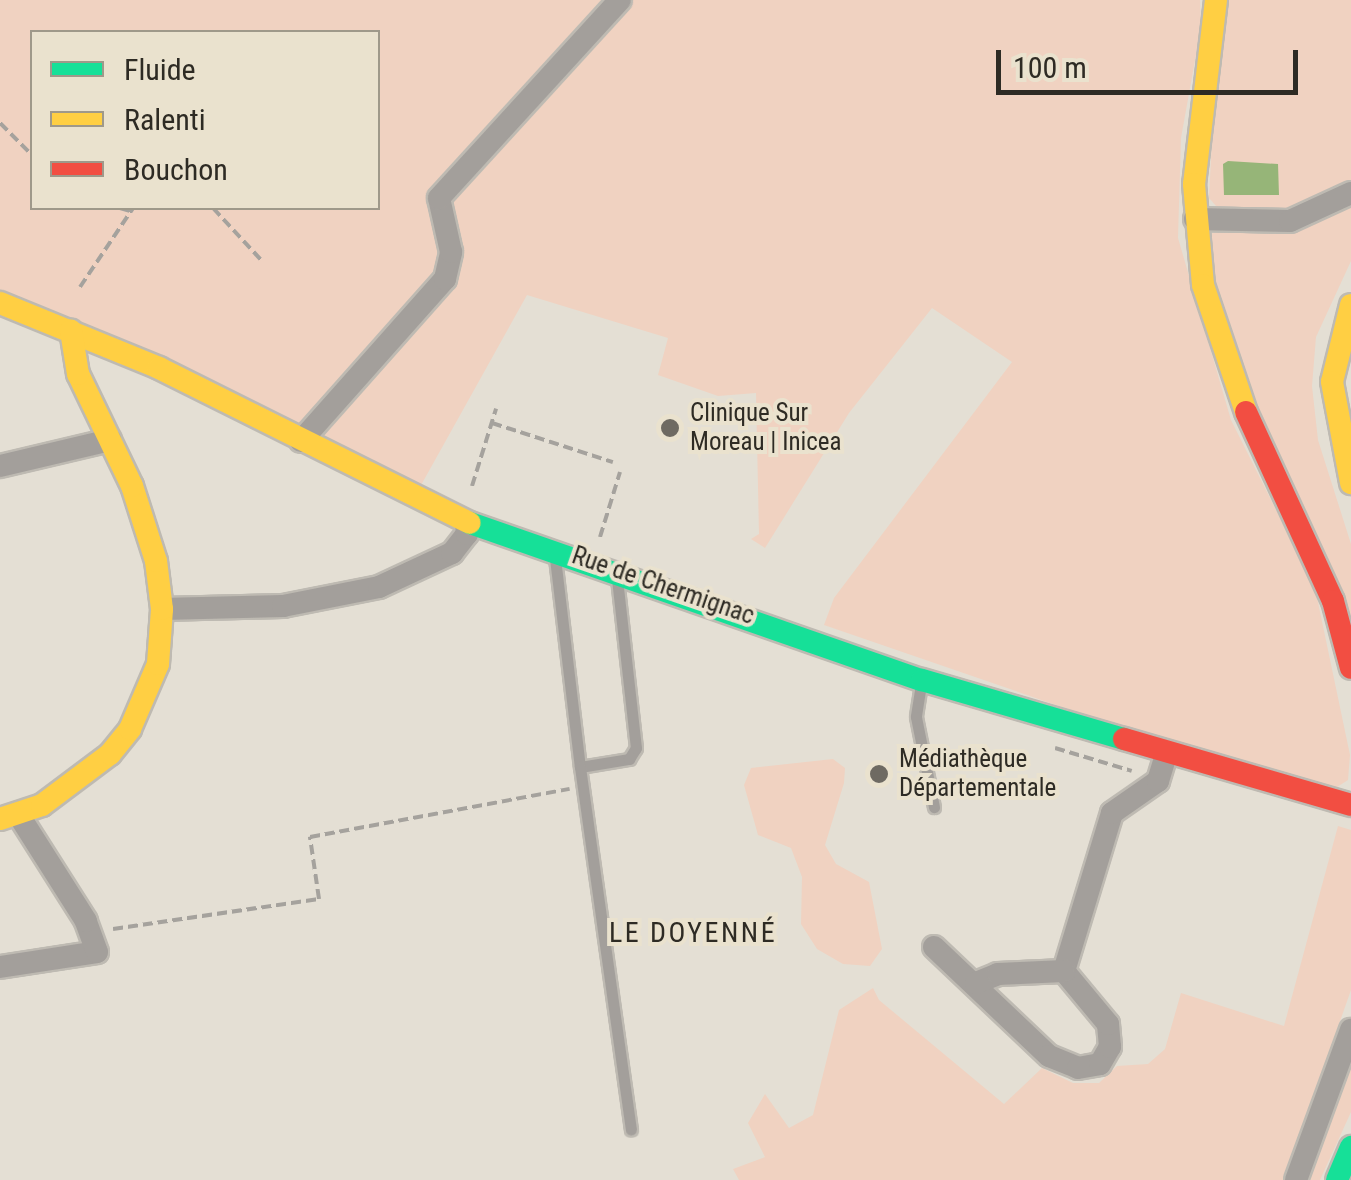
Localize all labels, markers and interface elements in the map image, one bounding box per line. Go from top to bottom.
legend [30,30,380,210]
scale bar [1001,30,1304,92]
text: 100 m [1013,50,1087,85]
text: Fluide [124,52,196,87]
text: Ralenti [124,102,206,137]
text: Bouchon [124,152,228,187]
place label: Clinique Sur Moreau | Inicea [690,399,842,458]
marker: Clinique Sur Moreau | Inicea [659,417,681,439]
street label: Rue de Chermignac [568,541,758,631]
place label: Médiathèque Départementale [899,745,1056,804]
marker: Médiathèque Départementale [868,763,890,785]
district label: LE DOYENNÉ [609,916,777,950]

